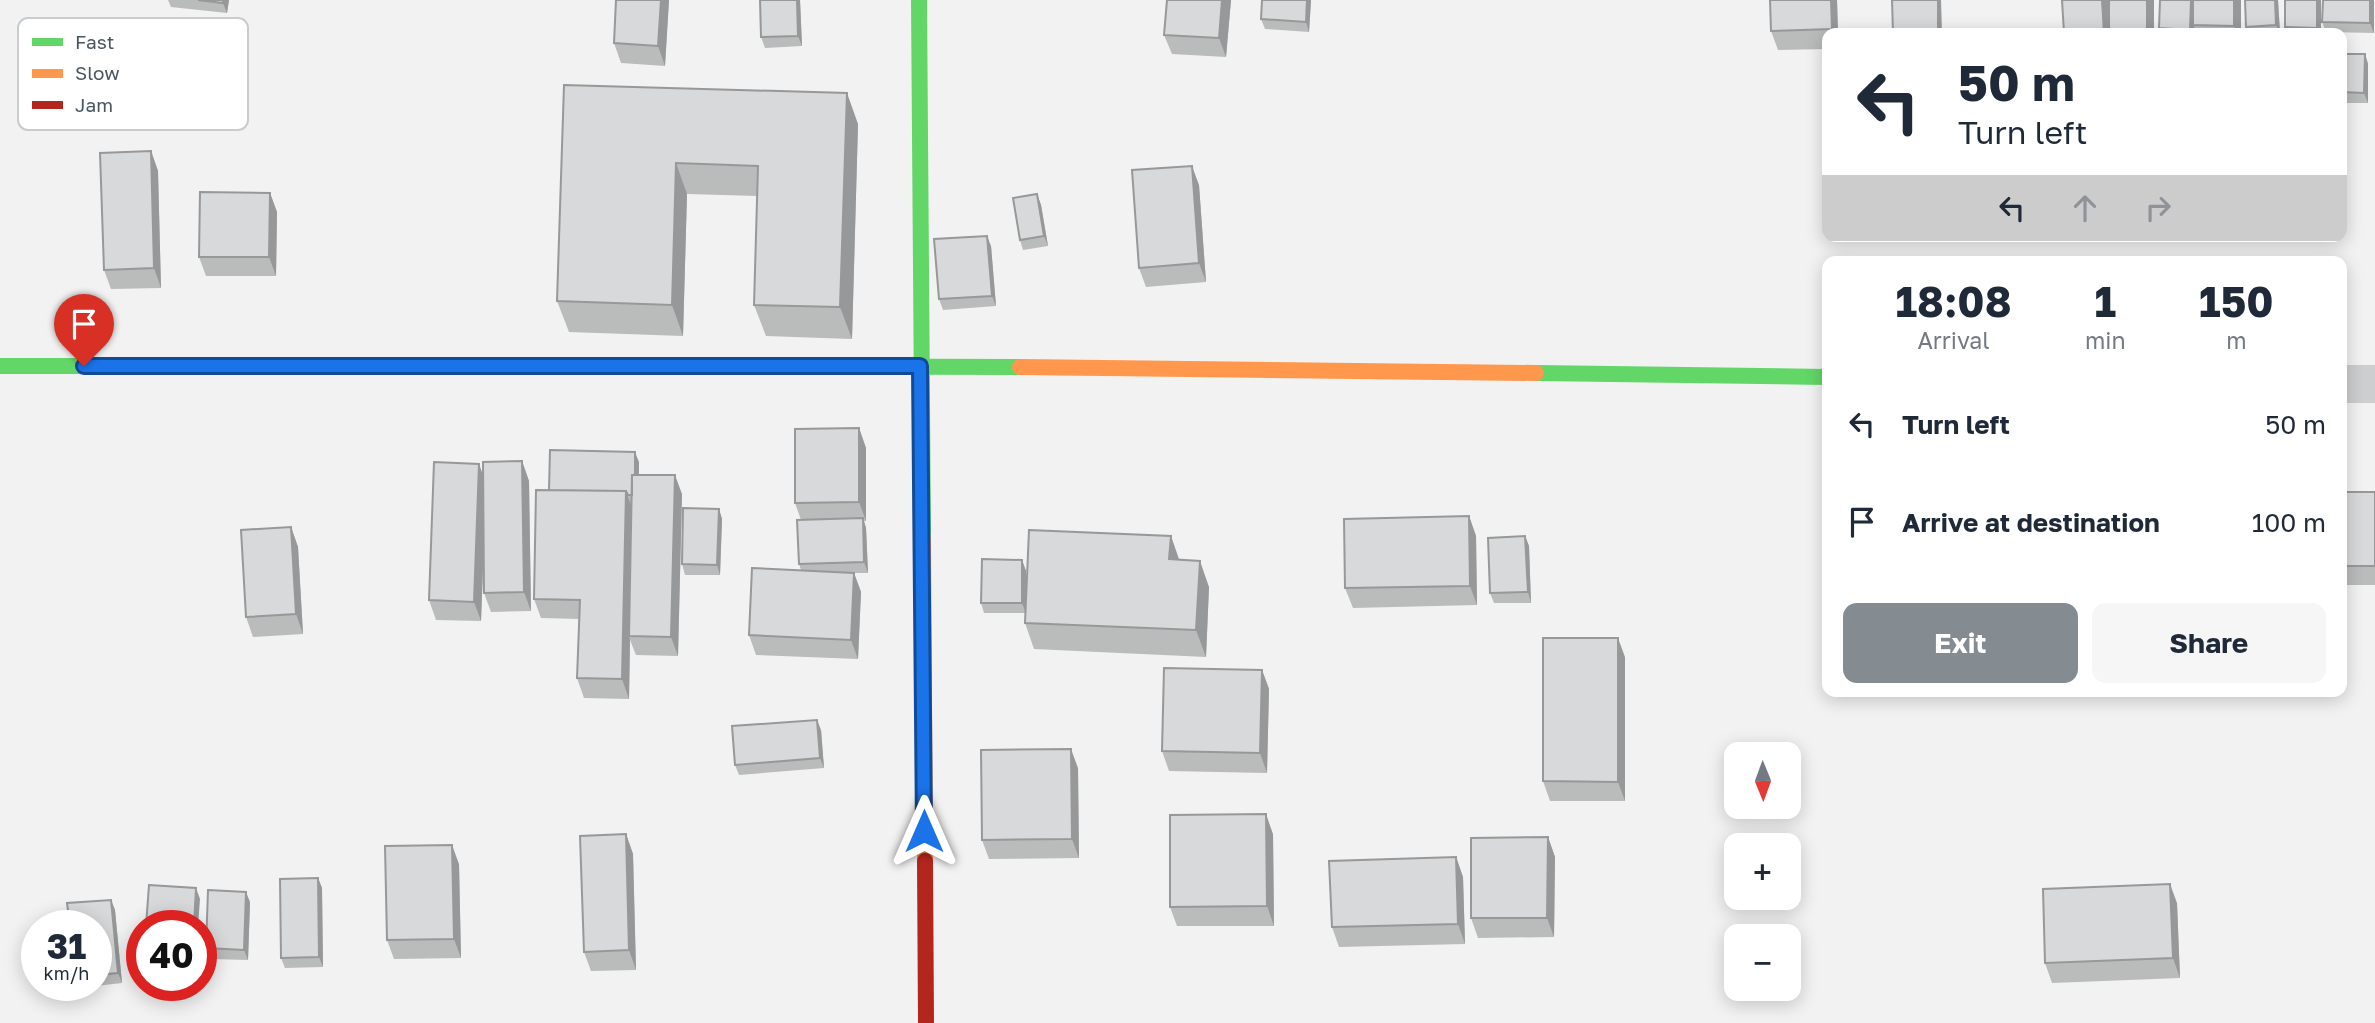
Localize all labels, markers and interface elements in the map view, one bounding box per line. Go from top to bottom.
legend [18,18,248,130]
text: Fast [75,30,114,53]
text: 50 m [1958,53,2075,112]
icon: left [1843,56,1934,147]
text: Slow [75,61,120,84]
text: Jam [75,93,113,116]
text: Turn left [1958,113,2087,151]
icon: left [1993,189,2031,227]
icon: ahead [2066,189,2104,227]
icon: right [2139,189,2177,227]
text: 18:08 [1895,276,2012,326]
text: 1 [2094,276,2116,326]
text: 150 [2199,276,2274,326]
pin [54,294,114,366]
icon: arrive [65,305,103,343]
text: Arrival [1917,326,1990,354]
text: min [2085,326,2126,354]
text: m [2226,326,2246,354]
icon: left [1843,405,1881,443]
text: Turn left [1902,409,2010,440]
text: 50 m [2265,409,2326,440]
icon: arrive [1843,503,1881,541]
text: Arrive at destination [1902,507,2160,538]
text: 100 m [2252,507,2326,538]
button: Exit [1843,603,2078,683]
button: Share [2092,603,2326,683]
north arrow [1724,742,1801,819]
map controls [1724,742,1801,1001]
position arrow [887,794,961,868]
button: + [1724,833,1801,910]
speed limit sign: 40 [126,910,217,1001]
button: − [1724,924,1801,1001]
text: 31 [47,925,86,967]
text: km/h [44,962,89,984]

